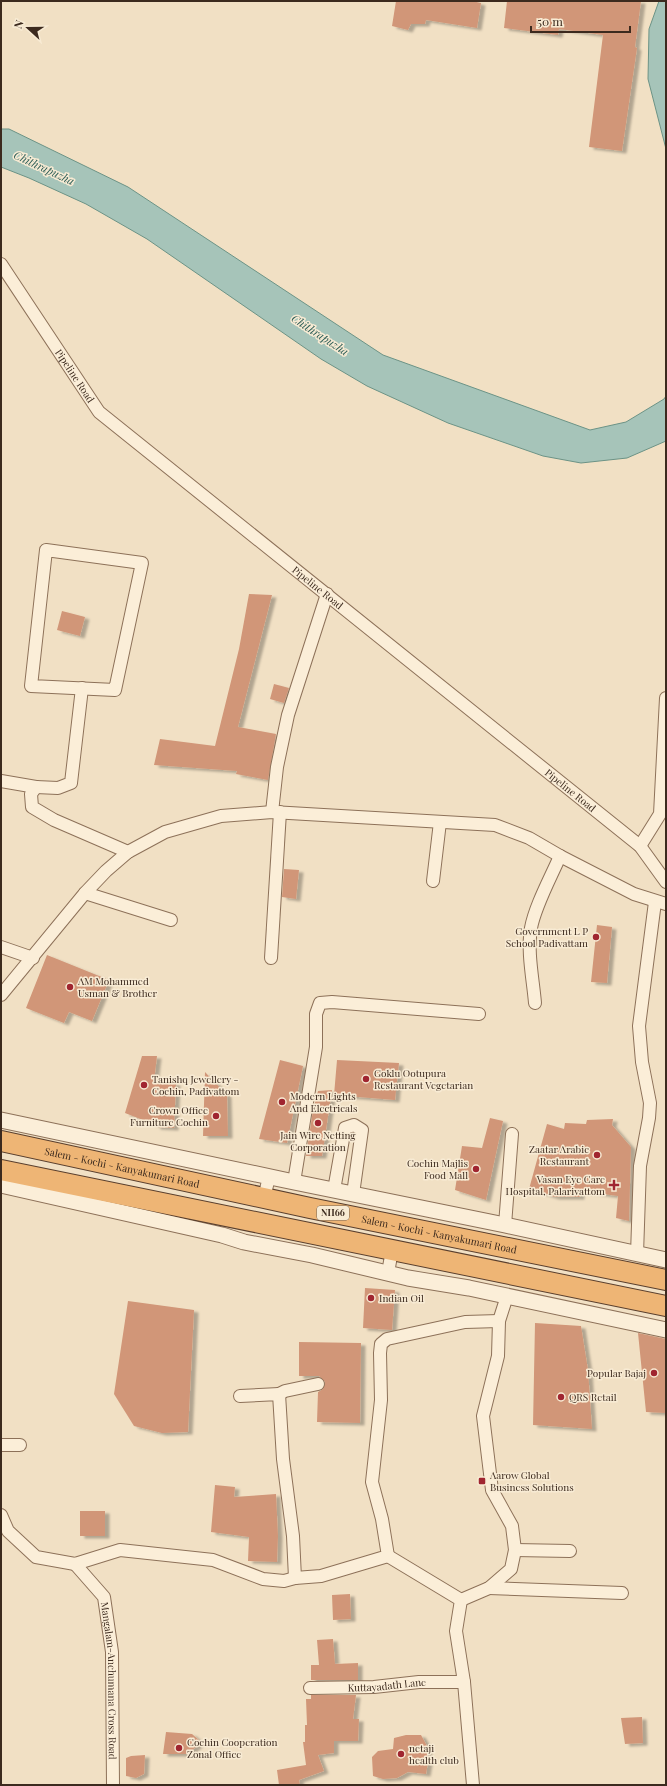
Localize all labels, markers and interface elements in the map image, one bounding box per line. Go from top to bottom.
north arrow [8,8,48,48]
scale bar [531,8,630,34]
text: 50 m [537,13,563,29]
text: N [10,18,27,31]
water label: Chithrapuzha [11,147,77,188]
water label: Chithrapuzha [289,311,352,359]
street label: Pipeline Road [52,346,98,406]
street label: Pipeline Road [289,563,346,612]
street label: Pipeline Road [542,765,599,815]
place label: Government L P School Padivattam [506,924,588,950]
marker: Government L P School Padivattam [591,932,601,942]
place label: AM Mohammed Usman & Brother [77,974,158,1000]
marker: AM Mohammed Usman & Brother [65,982,75,992]
place label: Goklu Ootupura Restaurant Vegetarian [374,1066,473,1092]
place label: Tanishq Jewellery - Cochin, Padivattom [152,1072,240,1098]
marker: Goklu Ootupura Restaurant Vegetarian [361,1074,371,1084]
marker: Tanishq Jewellery - Cochin, Padivattom [139,1080,149,1090]
place label: Modern Lights And Electricals [289,1089,357,1115]
marker: Modern Lights And Electricals [277,1097,287,1107]
place label: Crown Office Furniture Cochin [130,1103,208,1129]
marker: Crown Office Furniture Cochin [211,1111,221,1121]
marker: Jain Wire Netting Corporation [313,1118,323,1128]
place label: Jain Wire Netting Corporation [279,1128,356,1154]
place label: Zaatar Arabic Restaurant [529,1142,589,1168]
street label: Salem - Kochi - Kanyakumari Road [43,1144,201,1191]
marker: Zaatar Arabic Restaurant [592,1150,602,1160]
place label: Cochin Majlis Food Mall [407,1156,468,1182]
marker: Cochin Majlis Food Mall [471,1164,481,1174]
place label: Vasan Eye Care Hospital, Palarivattom [506,1172,605,1198]
marker: Vasan Eye Care Hospital, Palarivattom [608,1179,620,1191]
road number: NH66 [317,1206,349,1220]
street label: Salem - Kochi - Kanyakumari Road [360,1212,518,1257]
place label: Indian Oil [379,1291,424,1305]
marker: Indian Oil [366,1293,376,1303]
place label: Popular Bajaj [587,1366,646,1380]
marker: Popular Bajaj [649,1368,659,1378]
place label: QRS Retail [569,1390,617,1404]
marker: QRS Retail [556,1392,566,1402]
place label: Aarow Global Business Solutions [489,1468,574,1494]
marker: Aarow Global Business Solutions [477,1476,487,1486]
street label: Mangalam-Anchumana Cross Road [98,1601,120,1760]
street label: Kuttayadath Lane [348,1675,426,1694]
place label: Cochin Cooperation Zonal Office [187,1735,278,1761]
place label: netaji health club [409,1741,459,1767]
marker: Cochin Cooperation Zonal Office [174,1743,184,1753]
marker: netaji health club [396,1749,406,1759]

